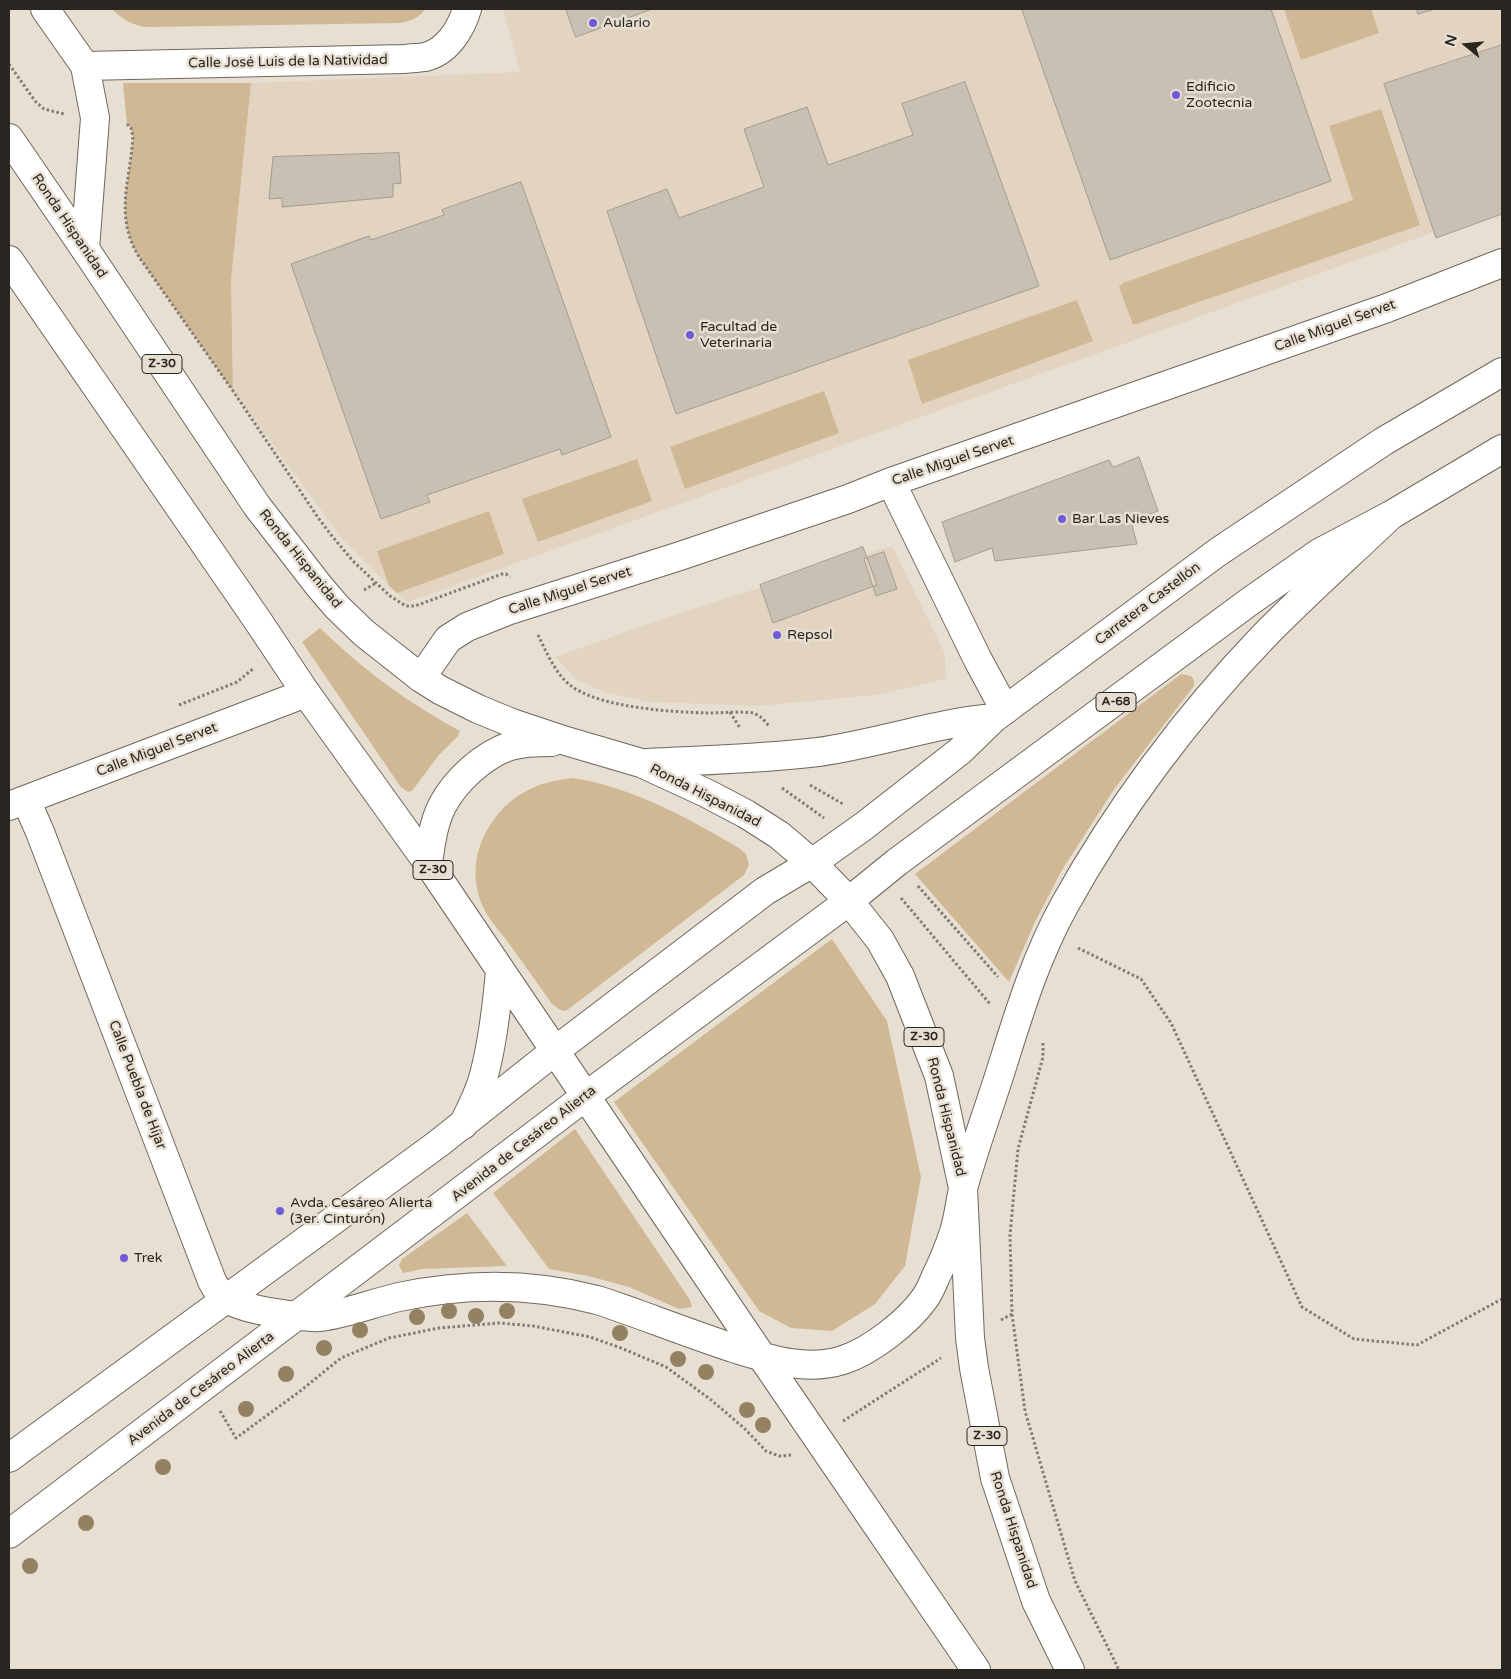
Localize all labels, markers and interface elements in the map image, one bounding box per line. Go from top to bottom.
place label: Aulario [603,15,650,31]
marker: Aulario [587,17,599,29]
north arrow [1441,20,1491,70]
text: N [1441,33,1461,48]
street label: Calle José Luis de la Natividad [188,52,388,72]
place label: Edificio Zootecnia [1186,79,1252,111]
marker: Edificio Zootecnia [1170,89,1182,101]
street label: Ronda Hispanidad [28,171,110,281]
street label: Calle Miguel Servet [1272,296,1398,356]
place label: Facultad de Veterinaria [700,319,777,352]
marker: Facultad de Veterinaria [684,329,696,341]
road number: Z-30 [142,354,182,374]
street label: Calle Miguel Servet [890,432,1016,490]
street label: Ronda Hispanidad [255,506,345,612]
place label: Bar Las Nieves [1072,511,1169,527]
marker: Bar Las Nieves [1056,513,1068,525]
street label: Carretera Castellón [1092,559,1204,649]
street label: Calle Miguel Servet [507,563,633,619]
place label: Repsol [787,627,832,643]
marker: Repsol [771,629,783,641]
road number: A-68 [1096,692,1136,712]
street label: Calle Miguel Servet [94,719,220,781]
street label: Ronda Hispanidad [647,761,763,831]
road number: Z-30 [413,860,453,880]
street label: Calle Puebla de Híjar [105,1018,169,1152]
road number: Z-30 [904,1028,944,1046]
street label: Ronda Hispanidad [923,1056,969,1178]
street label: Avenida de Cesáreo Alierta [448,1082,600,1206]
place label: Avda. Cesáreo Alierta (3er. Cinturón) [290,1195,432,1228]
marker: Avda. Cesáreo Alierta (3er. Cinturón) [274,1205,286,1217]
place label: Trek [134,1250,162,1266]
marker: Trek [118,1252,130,1264]
street label: Avenida de Cesáreo Alierta [124,1328,278,1450]
road number: Z-30 [967,1426,1007,1445]
street label: Ronda Hispanidad [986,1469,1040,1591]

